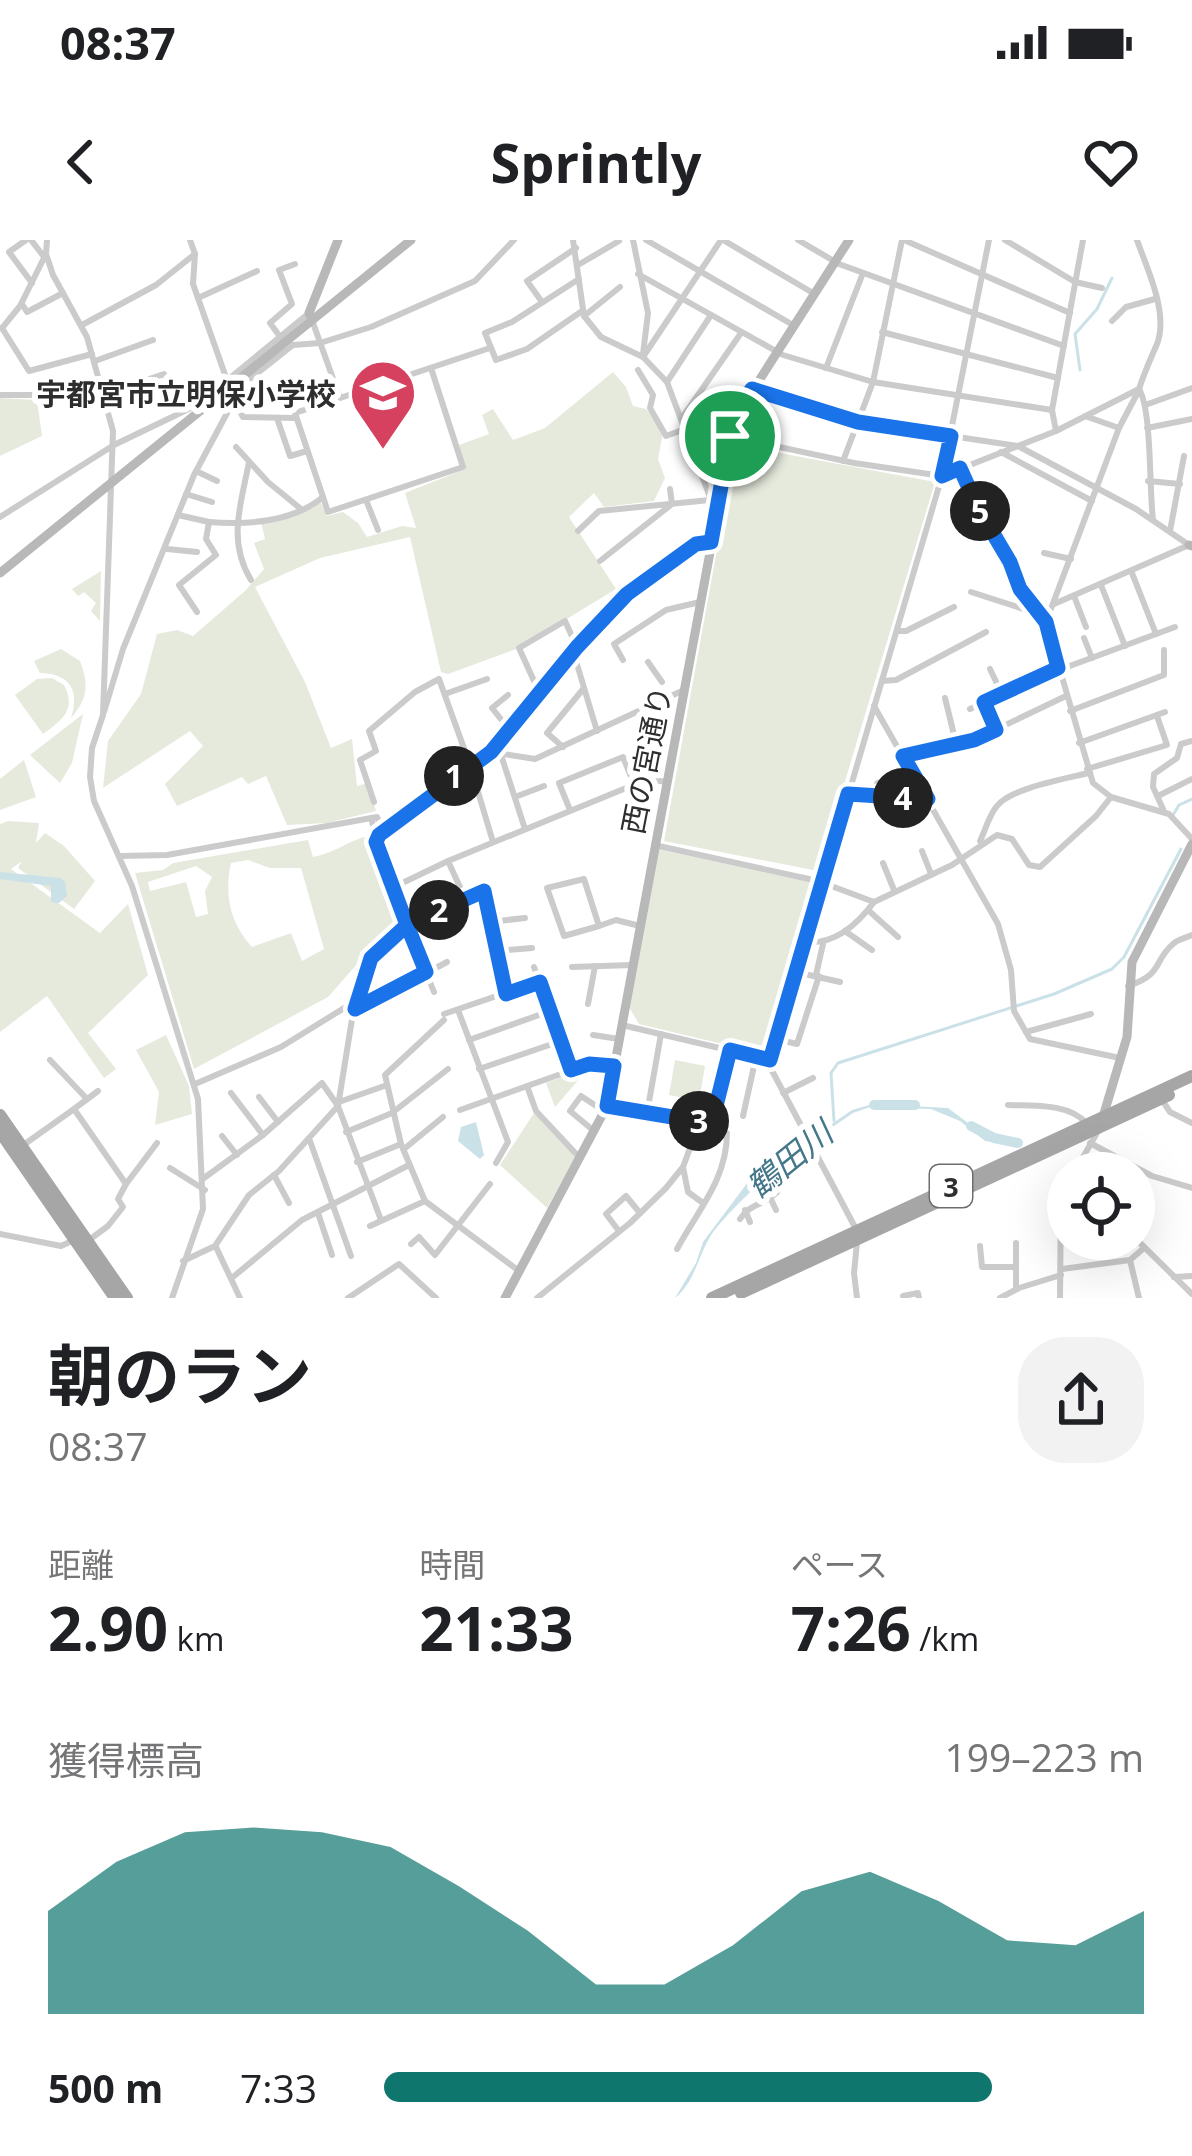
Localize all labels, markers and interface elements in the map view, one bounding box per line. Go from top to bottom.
text: 08:37 [60,12,176,73]
text: Sprintly [490,125,702,199]
icon: back [48,129,114,195]
icon: heart [1078,129,1144,195]
school or university icon: 宇都宮市立明保小学校 [348,358,418,452]
place label: 宇都宮市立明保小学校 [36,373,336,414]
pin [679,385,781,487]
icon: arrive [697,403,763,469]
pin: 5 [950,481,1010,541]
text: 5 [971,488,989,533]
street label: 西の宮通り [612,682,680,838]
pin: 1 [424,746,484,806]
text: 1 [445,753,463,798]
pin: 4 [873,768,933,828]
text: 4 [894,775,912,820]
pin: 2 [409,880,469,940]
text: 2 [430,887,448,932]
pin: 3 [669,1091,729,1151]
text: 3 [690,1098,708,1143]
water label: 鶴田川 [736,1108,844,1208]
map controls [1047,1152,1155,1260]
button: locate [1047,1152,1155,1260]
road number: 3 [930,1165,972,1207]
text: 朝のラン [48,1329,312,1419]
button: share [1018,1337,1144,1463]
text: 08:37 [48,1419,147,1472]
text: 距離 [48,1542,114,1587]
text: 時間 [419,1542,485,1587]
text: ペース [791,1542,888,1587]
text: 2.90 [48,1587,168,1669]
text: 21:33 [419,1587,574,1669]
text: 7:26 [791,1587,911,1669]
text: km [168,1616,225,1661]
text: /km [911,1616,979,1661]
text: 199–223 m [944,1730,1144,1783]
text: 獲得標高 [48,1733,204,1786]
text: 500 m [48,2061,163,2114]
text: 7:33 [240,2061,317,2114]

